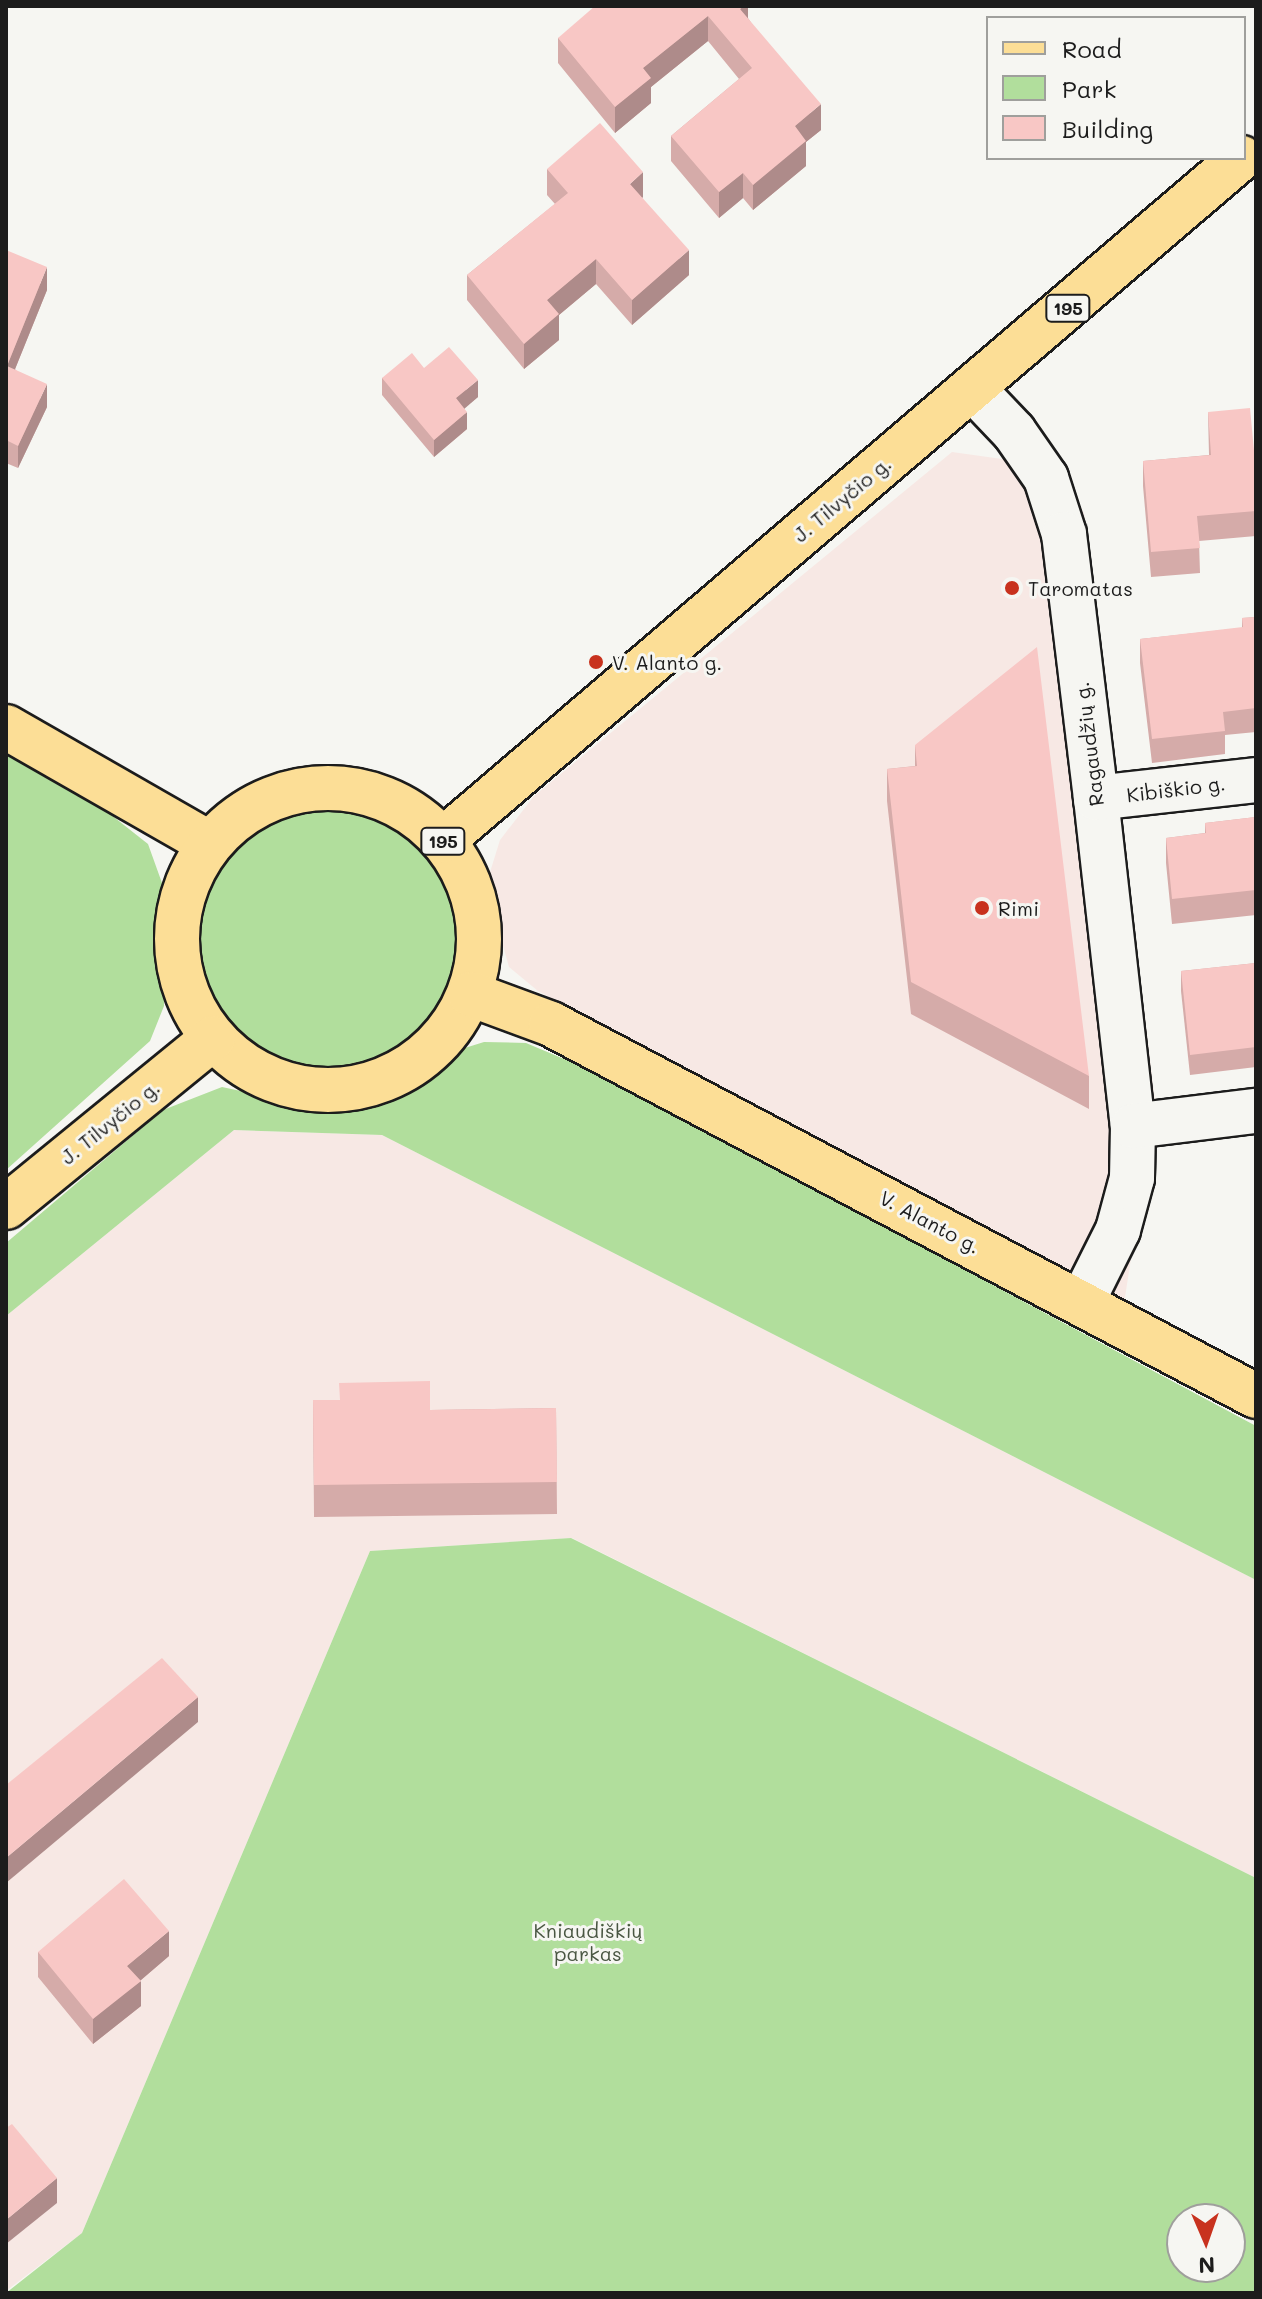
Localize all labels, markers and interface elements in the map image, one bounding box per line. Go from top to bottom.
legend [986,16,1246,160]
text: Road [1062,33,1122,64]
text: Park [1062,73,1116,104]
text: Building [1062,113,1153,144]
road number: 195 [1044,294,1092,322]
street label: J. Tilvyčio g. [788,451,896,547]
place label: Taromatas [1028,576,1133,600]
marker: Taromatas [1003,579,1021,597]
place label: V. Alanto g. [612,650,722,674]
marker: V. Alanto g. [587,653,605,671]
street label: Ragaudžių g. [1069,680,1109,808]
street label: Kibiškio g. [1125,771,1227,807]
road number: 195 [419,827,467,855]
place label: Rimi [998,896,1039,920]
marker: Rimi [973,899,991,917]
street label: J. Tilvyčio g. [56,1075,164,1169]
street label: V. Alanto g. [876,1186,984,1258]
park label: Kniaudiškių parkas [534,1918,642,1965]
north arrow [1166,2203,1246,2283]
text: N [1198,2251,1216,2280]

